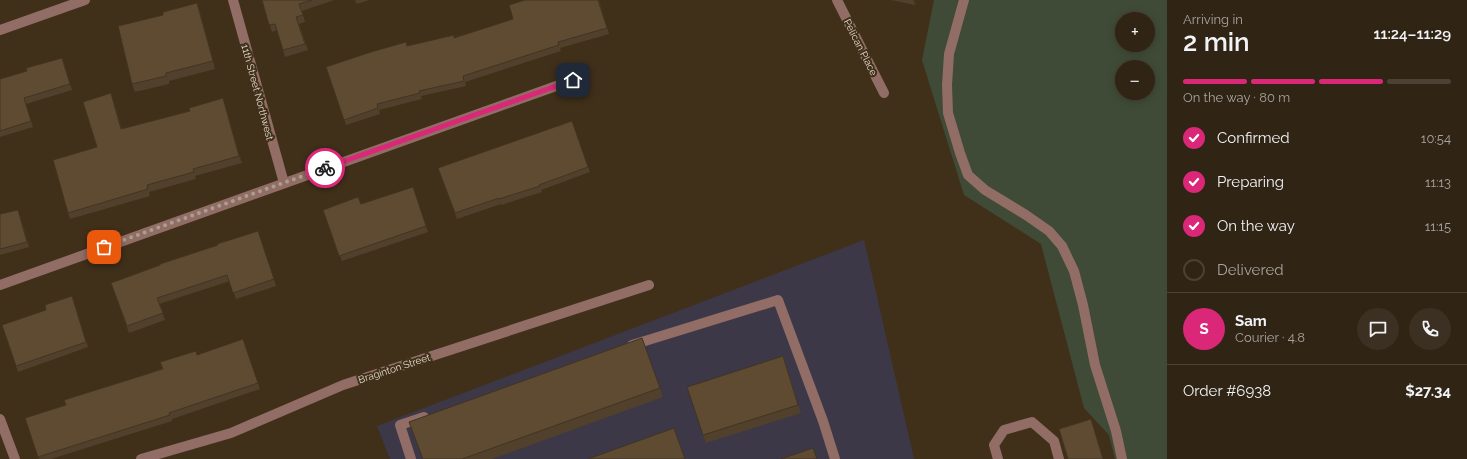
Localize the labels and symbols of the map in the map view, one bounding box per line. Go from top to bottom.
street label: Pelican Place [842,17,880,77]
street label: 11th Street Northwest [239,43,276,142]
pin [556,63,590,97]
courier [305,148,345,188]
pin [87,230,121,264]
street label: Braginton Street [357,351,432,385]

